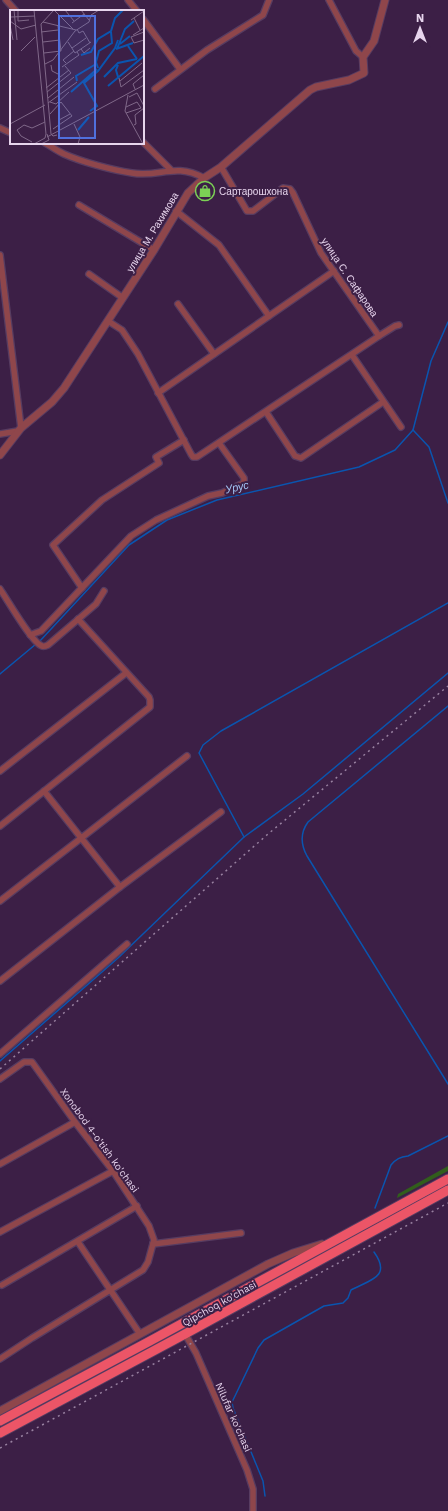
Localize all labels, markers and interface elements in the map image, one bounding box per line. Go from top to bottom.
north arrow [400,8,440,48]
inset map [10,10,144,144]
text: N [416,12,424,25]
shop icon: Сартарошхона [194,180,216,202]
place label: Сартарошхона [219,186,288,197]
street label: улица М. Рахимова [124,190,181,274]
street label: улица С. Сафарова [319,236,380,319]
water label: Урус [223,478,251,497]
street label: Xonobod 4-o'tish ko'chasi [58,1086,141,1194]
street label: Qipchoq ko'chasi [180,1279,258,1328]
street label: Nilufar ko'chasi [213,1381,254,1454]

